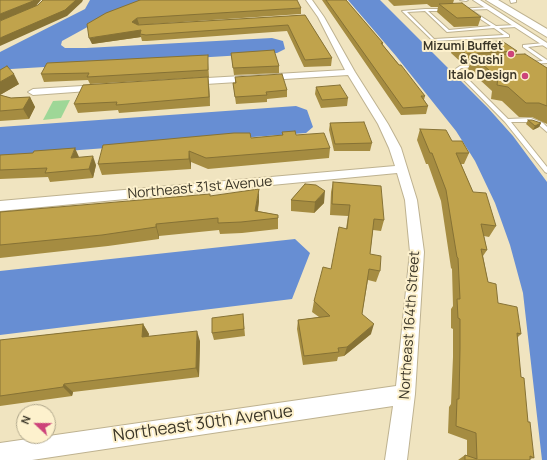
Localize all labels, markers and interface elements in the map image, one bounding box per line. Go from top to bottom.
place label: Mizumi Buffet & Sushi [423,40,503,68]
marker: Mizumi Buffet & Sushi [506,49,516,59]
place label: Italo Design [448,69,517,83]
marker: Italo Design [520,71,530,81]
street label: Northeast 31st Avenue [127,173,273,203]
street label: Northeast 164th Street [396,250,424,400]
street label: Northeast 30th Avenue [112,401,294,447]
north arrow [16,404,56,444]
text: N [17,413,34,426]

